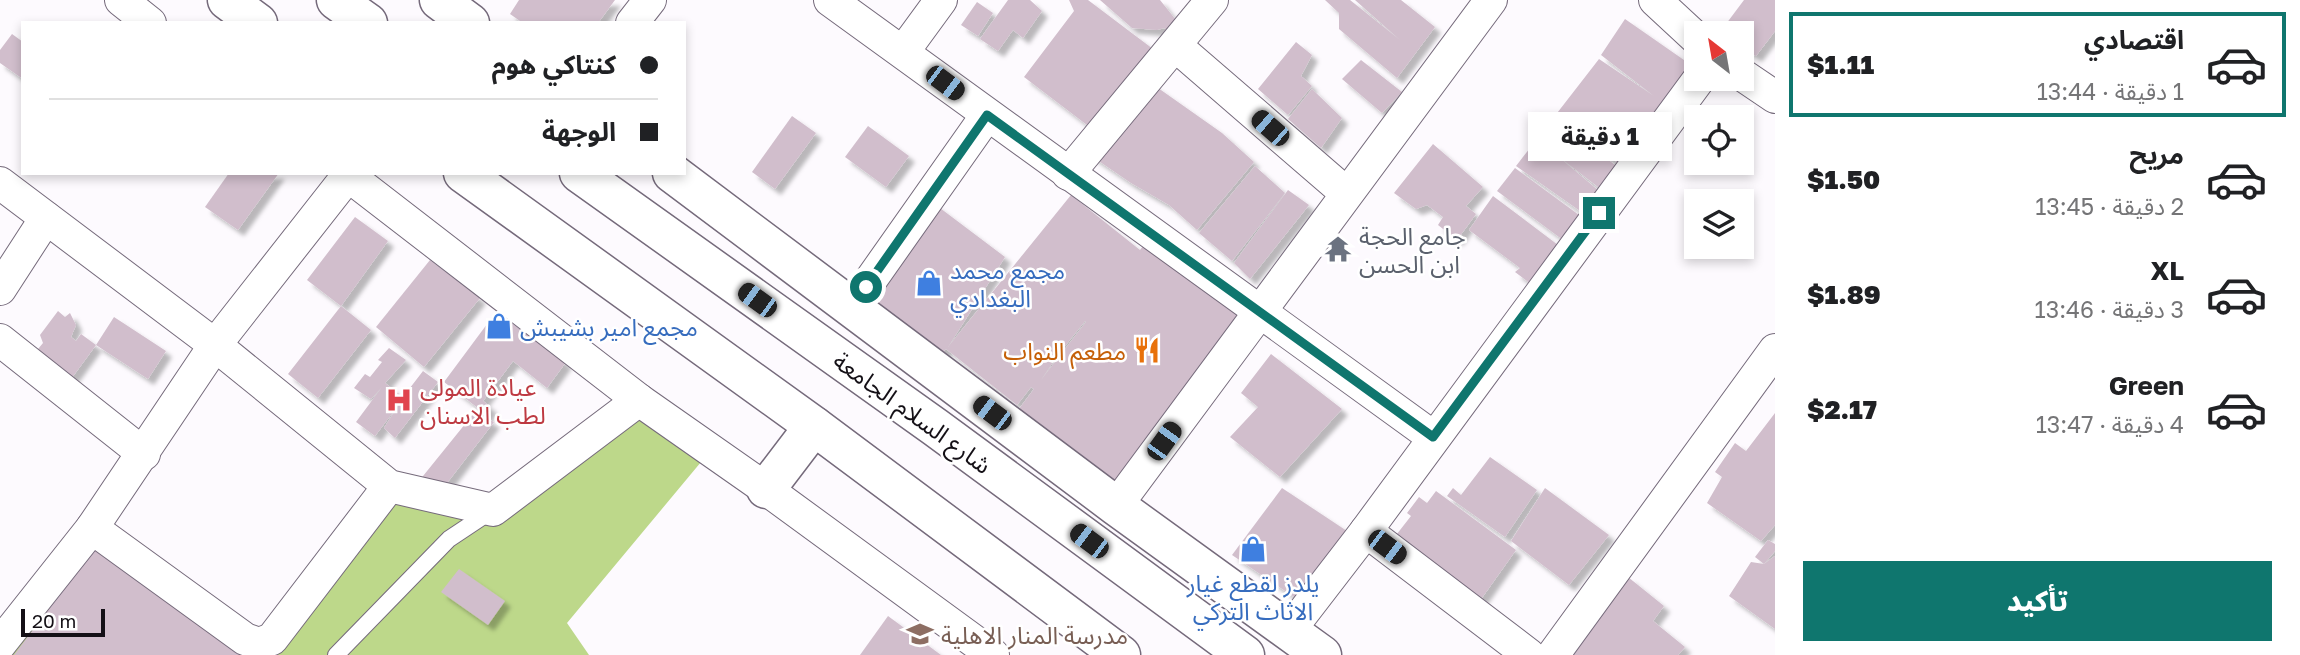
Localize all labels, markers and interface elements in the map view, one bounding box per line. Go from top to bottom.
north arrow [1684,21,1754,91]
map controls [1684,21,1754,259]
text: اقتصادي [2084,24,2184,55]
icon: car [2205,33,2268,96]
text: كنتاكي هوم [492,49,616,80]
text: $1.11 [1807,49,1874,80]
car [922,62,969,104]
text: 1 دقيقة · 13:44 [2037,77,2184,105]
button: locate [1684,105,1754,175]
car [1248,106,1293,150]
callout: 1 دقيقة [1527,111,1671,160]
text: الوجهة [542,116,616,147]
text: 1 دقيقة [1561,122,1639,150]
text: مريح [2129,139,2184,170]
icon: car [2205,148,2268,211]
text: $1.50 [1807,164,1880,195]
button: layers [1684,189,1754,259]
text: 2 دقيقة · 13:45 [2035,192,2184,220]
route end [1583,197,1615,229]
place label: جامع الحجة ابن الحسن [1359,221,1466,278]
temple icon: جامع الحجة ابن الحسن [1323,234,1353,264]
place label: مجمع محمد البغدادي [950,255,1065,317]
text: XL [2150,255,2184,286]
icon: car [2205,263,2268,326]
shop icon: مجمع محمد البغدادي [914,268,944,298]
route start [850,271,882,303]
car [734,279,781,321]
text: $1.89 [1807,279,1881,310]
text: 3 دقيقة · 13:46 [2035,295,2184,323]
shop icon: مجمع امير بشيبش [484,311,514,341]
place label: مجمع امير بشيبش [520,312,698,345]
restaurant icon: مطعم النواب [1132,335,1162,365]
place label: مطعم النواب [1003,336,1126,369]
street label: شارع السلام الجامعة [825,345,998,483]
text: Green [2109,370,2184,401]
place label: عيادة المولى لطب الاسنان [420,372,546,430]
icon: car [2205,378,2268,441]
hospital icon: عيادة المولى لطب الاسنان [384,385,414,415]
car [969,392,1016,434]
text: $2.17 [1807,394,1877,425]
text: 4 دقيقة · 13:47 [2036,410,2184,438]
car [1144,418,1185,464]
car [1066,520,1113,562]
car [1364,526,1411,568]
shop icon: يلدز لقطع غيار الاثاث التركي [1238,534,1268,564]
button: تأكيد [1803,561,2272,641]
place label: يلدز لقطع غيار الاثاث التركي [1186,568,1319,630]
scale bar [21,606,105,638]
text: 20 m [32,609,76,632]
school or university icon: مدرسة المنار الاهلية [905,619,935,649]
place label: مدرسة المنار الاهلية [941,620,1128,650]

